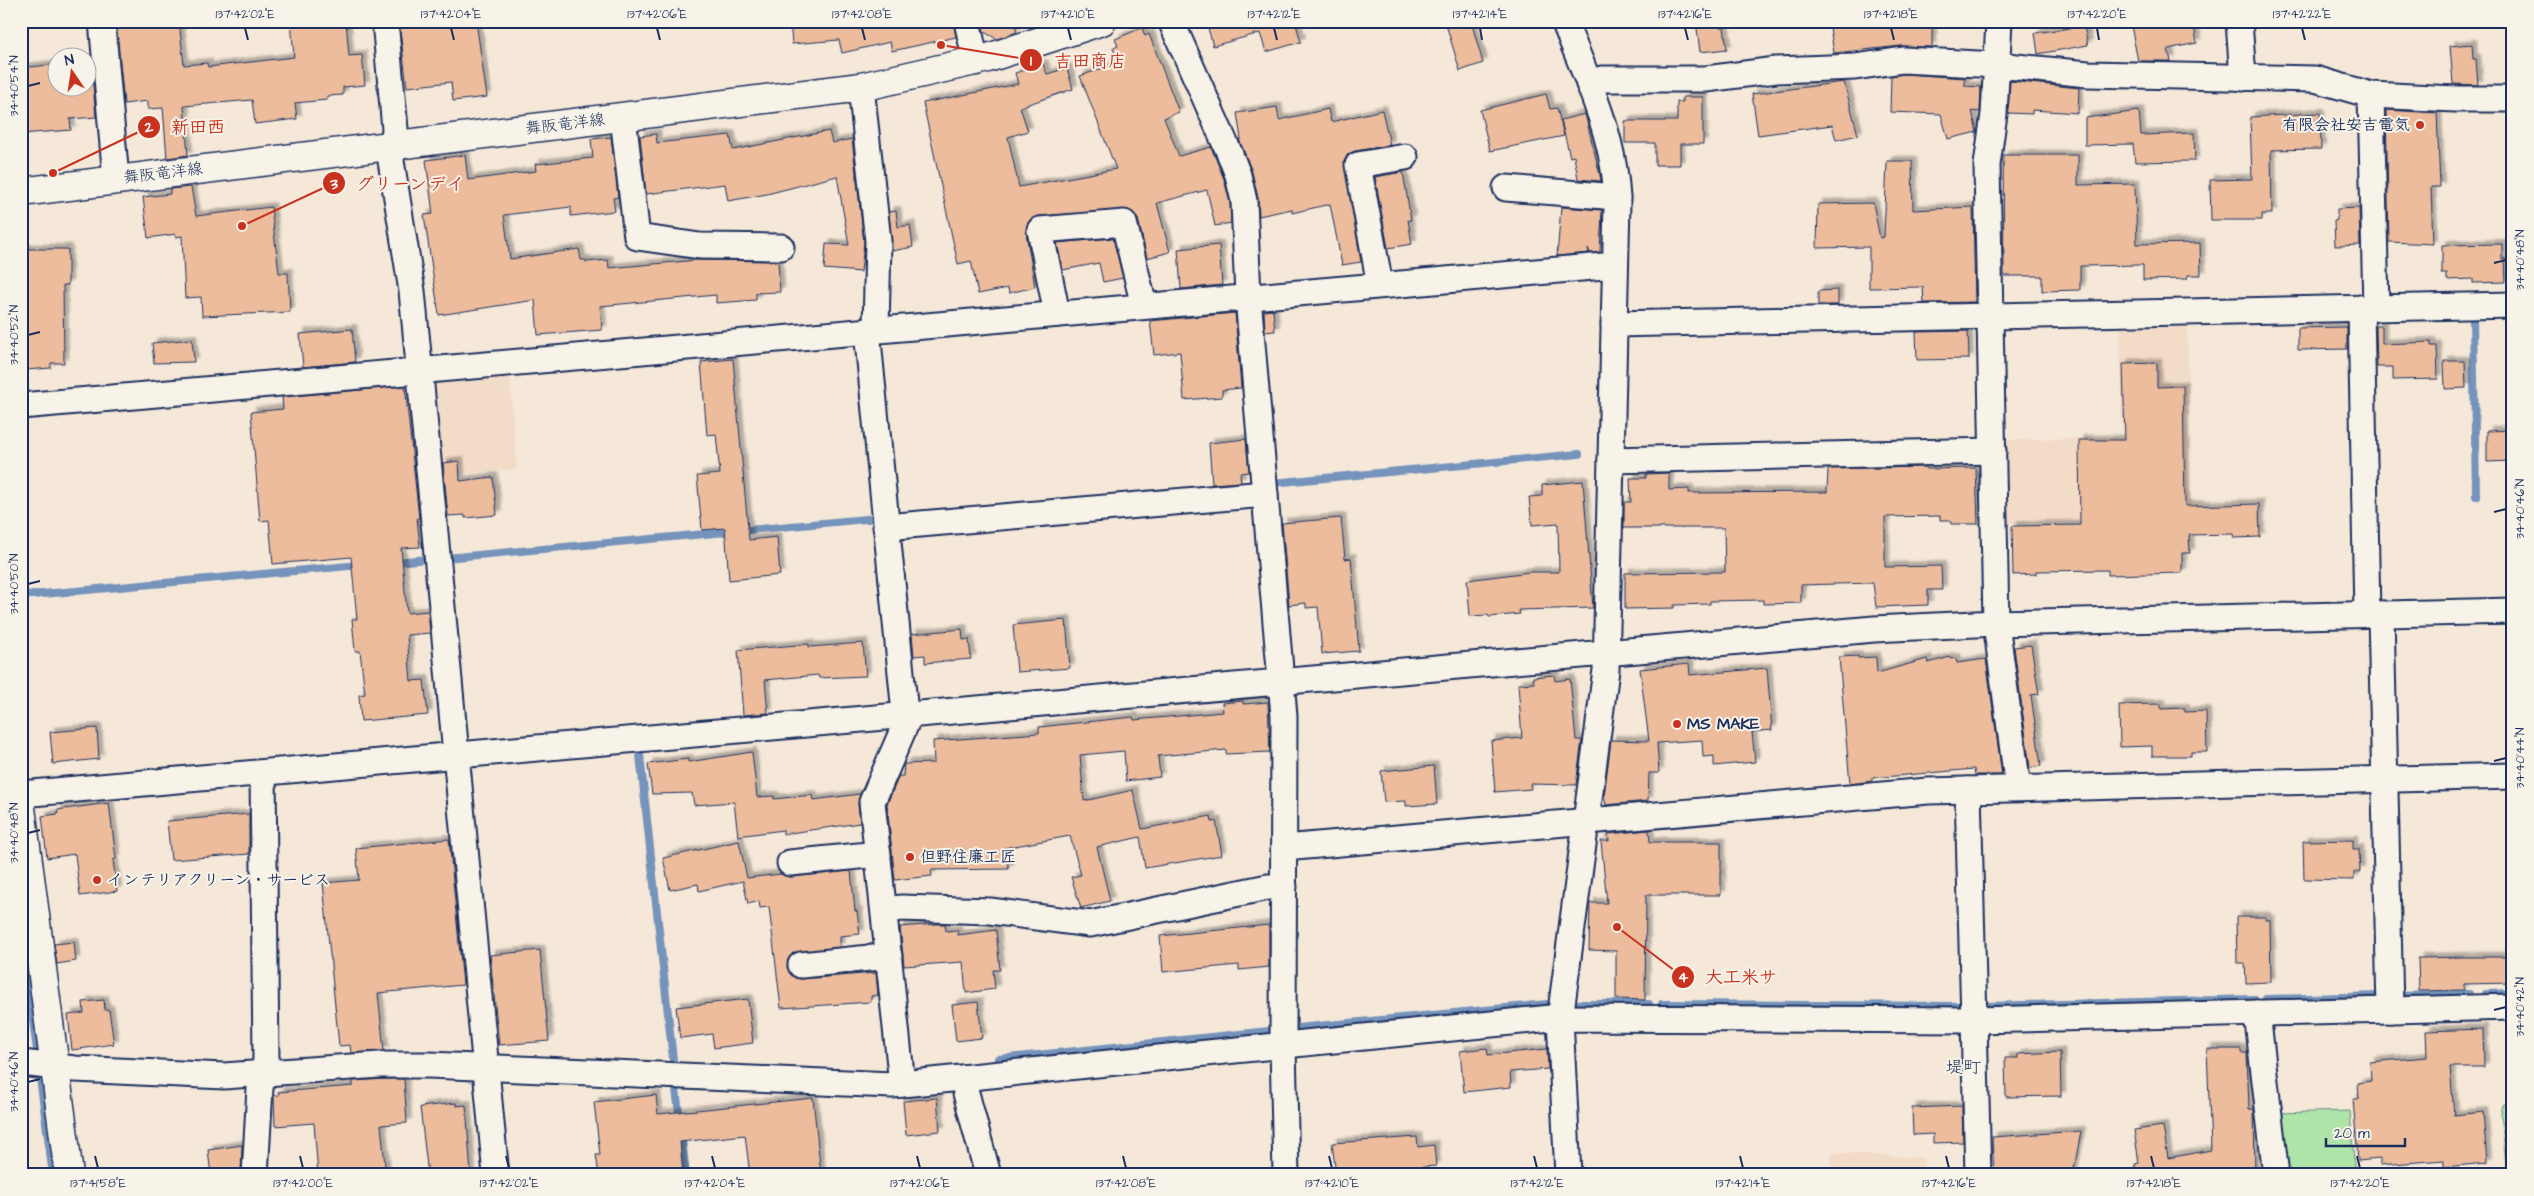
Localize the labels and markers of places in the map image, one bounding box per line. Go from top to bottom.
callout: 吉田商店 [1019,44,1136,77]
callout: 新田西 [136,111,235,144]
place label: 有限会社安吉電気 [2282,114,2410,136]
marker: 有限会社安吉電気 [2414,119,2426,131]
callout: グリーンデイ [321,167,474,200]
place label: MS MAKE [1687,713,1760,735]
marker: MS MAKE [1671,718,1683,730]
place label: 但野住廉工匠 [920,846,1016,868]
marker: 但野住廉工匠 [904,851,916,863]
place label: インテリアクリーン・サービス [107,869,330,891]
marker: インテリアクリーン・サービス [91,874,103,886]
callout: 大工米サ [1670,961,1787,994]

